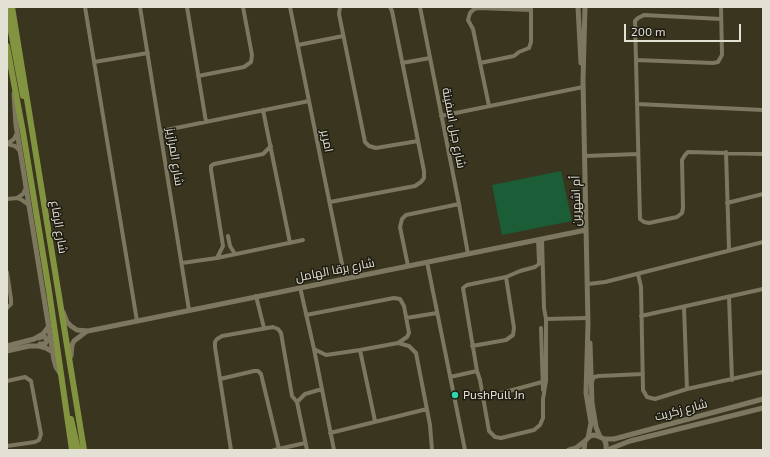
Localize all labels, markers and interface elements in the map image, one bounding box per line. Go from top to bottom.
scale bar [626,16,743,42]
text: 200 m [631,24,665,38]
street label: شارع جبل اسفينة [439,86,469,170]
street label: شارع المرازيز [163,127,187,187]
street label: امرير [318,129,336,153]
street label: أم اشهرين [568,176,584,226]
street label: شارع الرفاع [48,199,70,255]
street label: شارع برقا الهامل [294,255,376,285]
place label: PushPull Jn [463,388,525,402]
marker: PushPull Jn [450,390,460,400]
street label: شارع زكريت [653,396,709,424]

